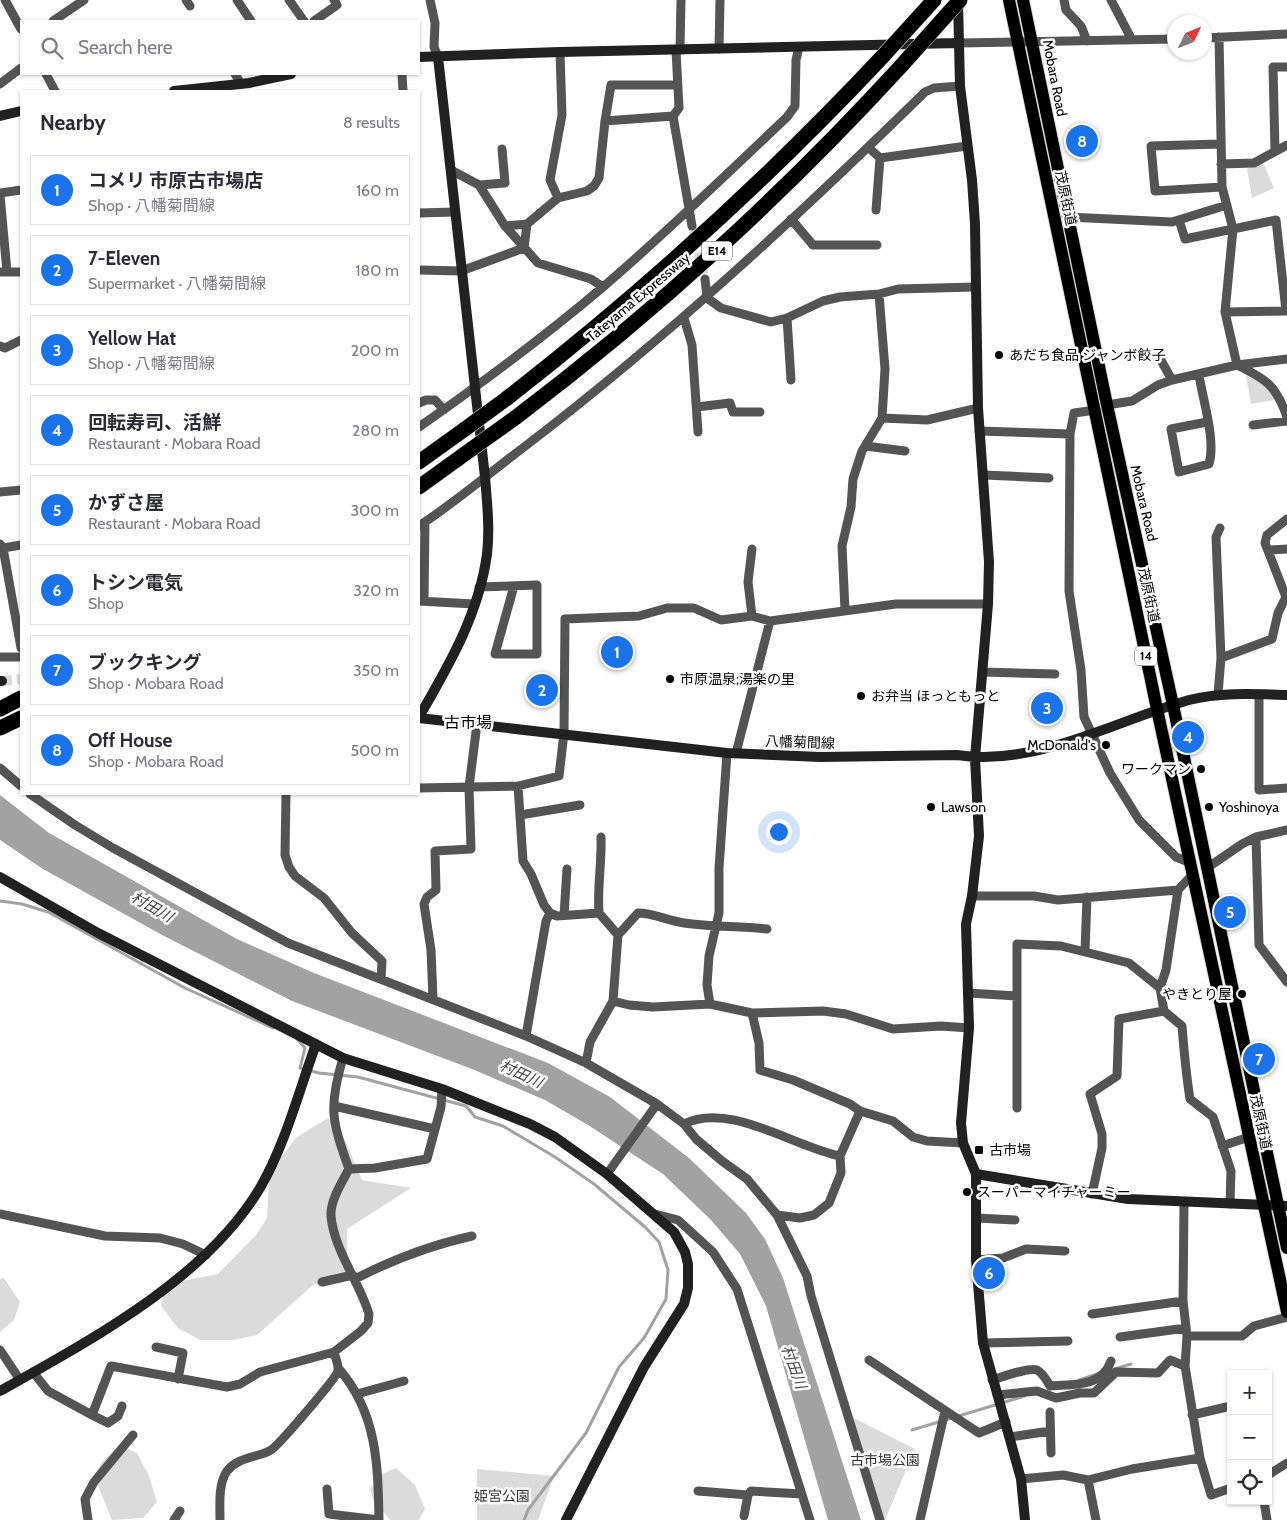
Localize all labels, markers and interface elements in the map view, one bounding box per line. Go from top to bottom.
north arrow [1167,15,1212,60]
search box [20,20,420,75]
icon: search [38,34,66,62]
text: Search here [78,36,172,59]
street label: Mobara Road [1039,38,1071,118]
text: Nearby [40,110,106,135]
text: 8 results [343,113,400,132]
pin: 8 [1066,122,1098,160]
text: コメリ 市原古市場店 [88,169,263,192]
street label: 茂原街道 [1051,169,1081,227]
text: 1 [54,181,60,200]
text: 160 m [356,181,399,200]
text: Shop · 八幡菊間線 [88,196,215,215]
road number: E14 [702,242,732,260]
text: 7-Eleven [88,247,160,270]
street label: Tateyama Expressway [583,248,693,346]
text: 2 [53,261,61,280]
text: 180 m [355,261,399,280]
text: Supermarket · 八幡菊間線 [88,274,266,293]
text: Yellow Hat [88,327,176,350]
text: 3 [53,341,61,360]
text: 200 m [351,341,399,360]
place label: あだち食品 ジャンボ餃子 [1009,346,1165,364]
marker: あだち食品 ジャンボ餃子 [993,349,1005,361]
text: Shop · 八幡菊間線 [88,354,215,373]
text: 回転寿司、活鮮 [88,411,221,434]
text: 4 [52,421,62,440]
text: 280 m [352,421,399,440]
text: Restaurant · Mobara Road [88,434,261,453]
street label: Mobara Road [1126,463,1162,543]
text: かずさ屋 [88,491,164,514]
text: 5 [53,501,61,520]
text: 300 m [350,501,399,520]
text: Restaurant · Mobara Road [88,514,261,533]
street label: 茂原街道 [1134,566,1164,624]
text: トシン電気 [88,571,183,594]
text: 6 [53,581,62,600]
text: 320 m [353,581,399,600]
text: Shop [88,594,124,613]
pin: 1 [601,633,633,671]
road number: 14 [1135,646,1157,666]
text: ブックキング [88,651,201,674]
text: 7 [53,661,61,680]
text: 350 m [353,661,399,680]
place label: 市原温泉;湯楽の里 [680,670,795,688]
pin: 2 [526,671,558,709]
marker: 市原温泉;湯楽の里 [664,673,676,685]
text: Shop · Mobara Road [88,674,224,693]
place label: お弁当 ほっともっと [871,687,1000,705]
pin: 3 [1031,689,1063,727]
marker: お弁当 ほっともっと [855,690,867,702]
district label: 古市場 [444,713,492,732]
pin: 4 [1172,718,1204,756]
text: Off House [88,729,172,752]
street label: 八幡菊間線 [765,732,835,752]
place label: McDonald's [1027,736,1096,754]
marker: McDonald's [1100,739,1112,751]
text: 8 [52,741,62,760]
text: 500 m [350,741,399,760]
text: Shop · Mobara Road [88,752,224,771]
place label: ワークマン [1121,760,1191,778]
marker: ワークマン [1195,763,1207,775]
place label: Lawson [941,798,986,816]
place label: Yoshinoya [1218,798,1279,816]
marker: Lawson [925,801,937,813]
marker: Yoshinoya [1203,801,1215,813]
your location [766,819,792,845]
water label: 村田川 [128,888,178,927]
pin: 5 [1214,893,1246,931]
place label: やきとり屋 [1162,985,1232,1003]
marker: やきとり屋 [1236,988,1248,1000]
pin: 7 [1243,1040,1275,1078]
water label: 村田川 [497,1056,547,1093]
street label: 茂原街道 [1246,1093,1276,1151]
place label: 古市場 [989,1141,1031,1159]
marker: 古市場 [973,1144,985,1156]
place label: スーパーマイチャーミー [977,1183,1131,1201]
marker: スーパーマイチャーミー [961,1186,973,1198]
pin: 6 [973,1254,1005,1292]
water label: 村田川 [778,1343,811,1393]
map controls [1227,1370,1272,1505]
button: + [1227,1370,1272,1415]
button: − [1227,1415,1272,1460]
park label: 古市場公園 [850,1451,920,1469]
button: locate [1227,1460,1272,1505]
park label: 姫宮公園 [474,1487,530,1505]

